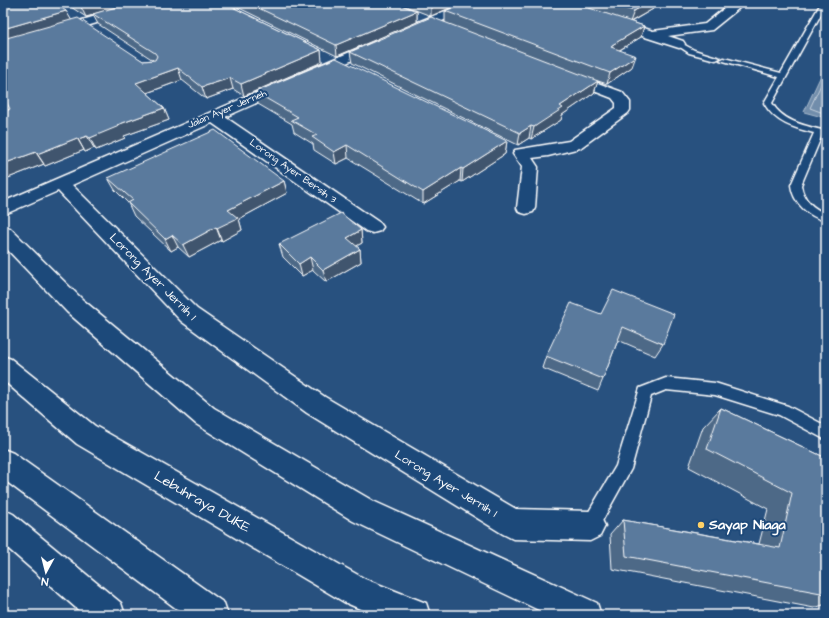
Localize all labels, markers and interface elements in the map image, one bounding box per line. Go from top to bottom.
street label: Jalan Ayer Jerneh [185,86,269,133]
street label: Lorong Ayer Bersih 3 [246,136,339,207]
street label: Lorong Ayer Jernih 1 [105,230,201,325]
street label: Lorong Ayer Jernih 1 [391,447,501,523]
street label: Lebuhraya DUKE [150,466,254,538]
place label: Sayap Niaga [708,515,787,536]
marker: Sayap Niaga [696,520,706,530]
north arrow [26,552,66,592]
text: N [40,574,49,589]

